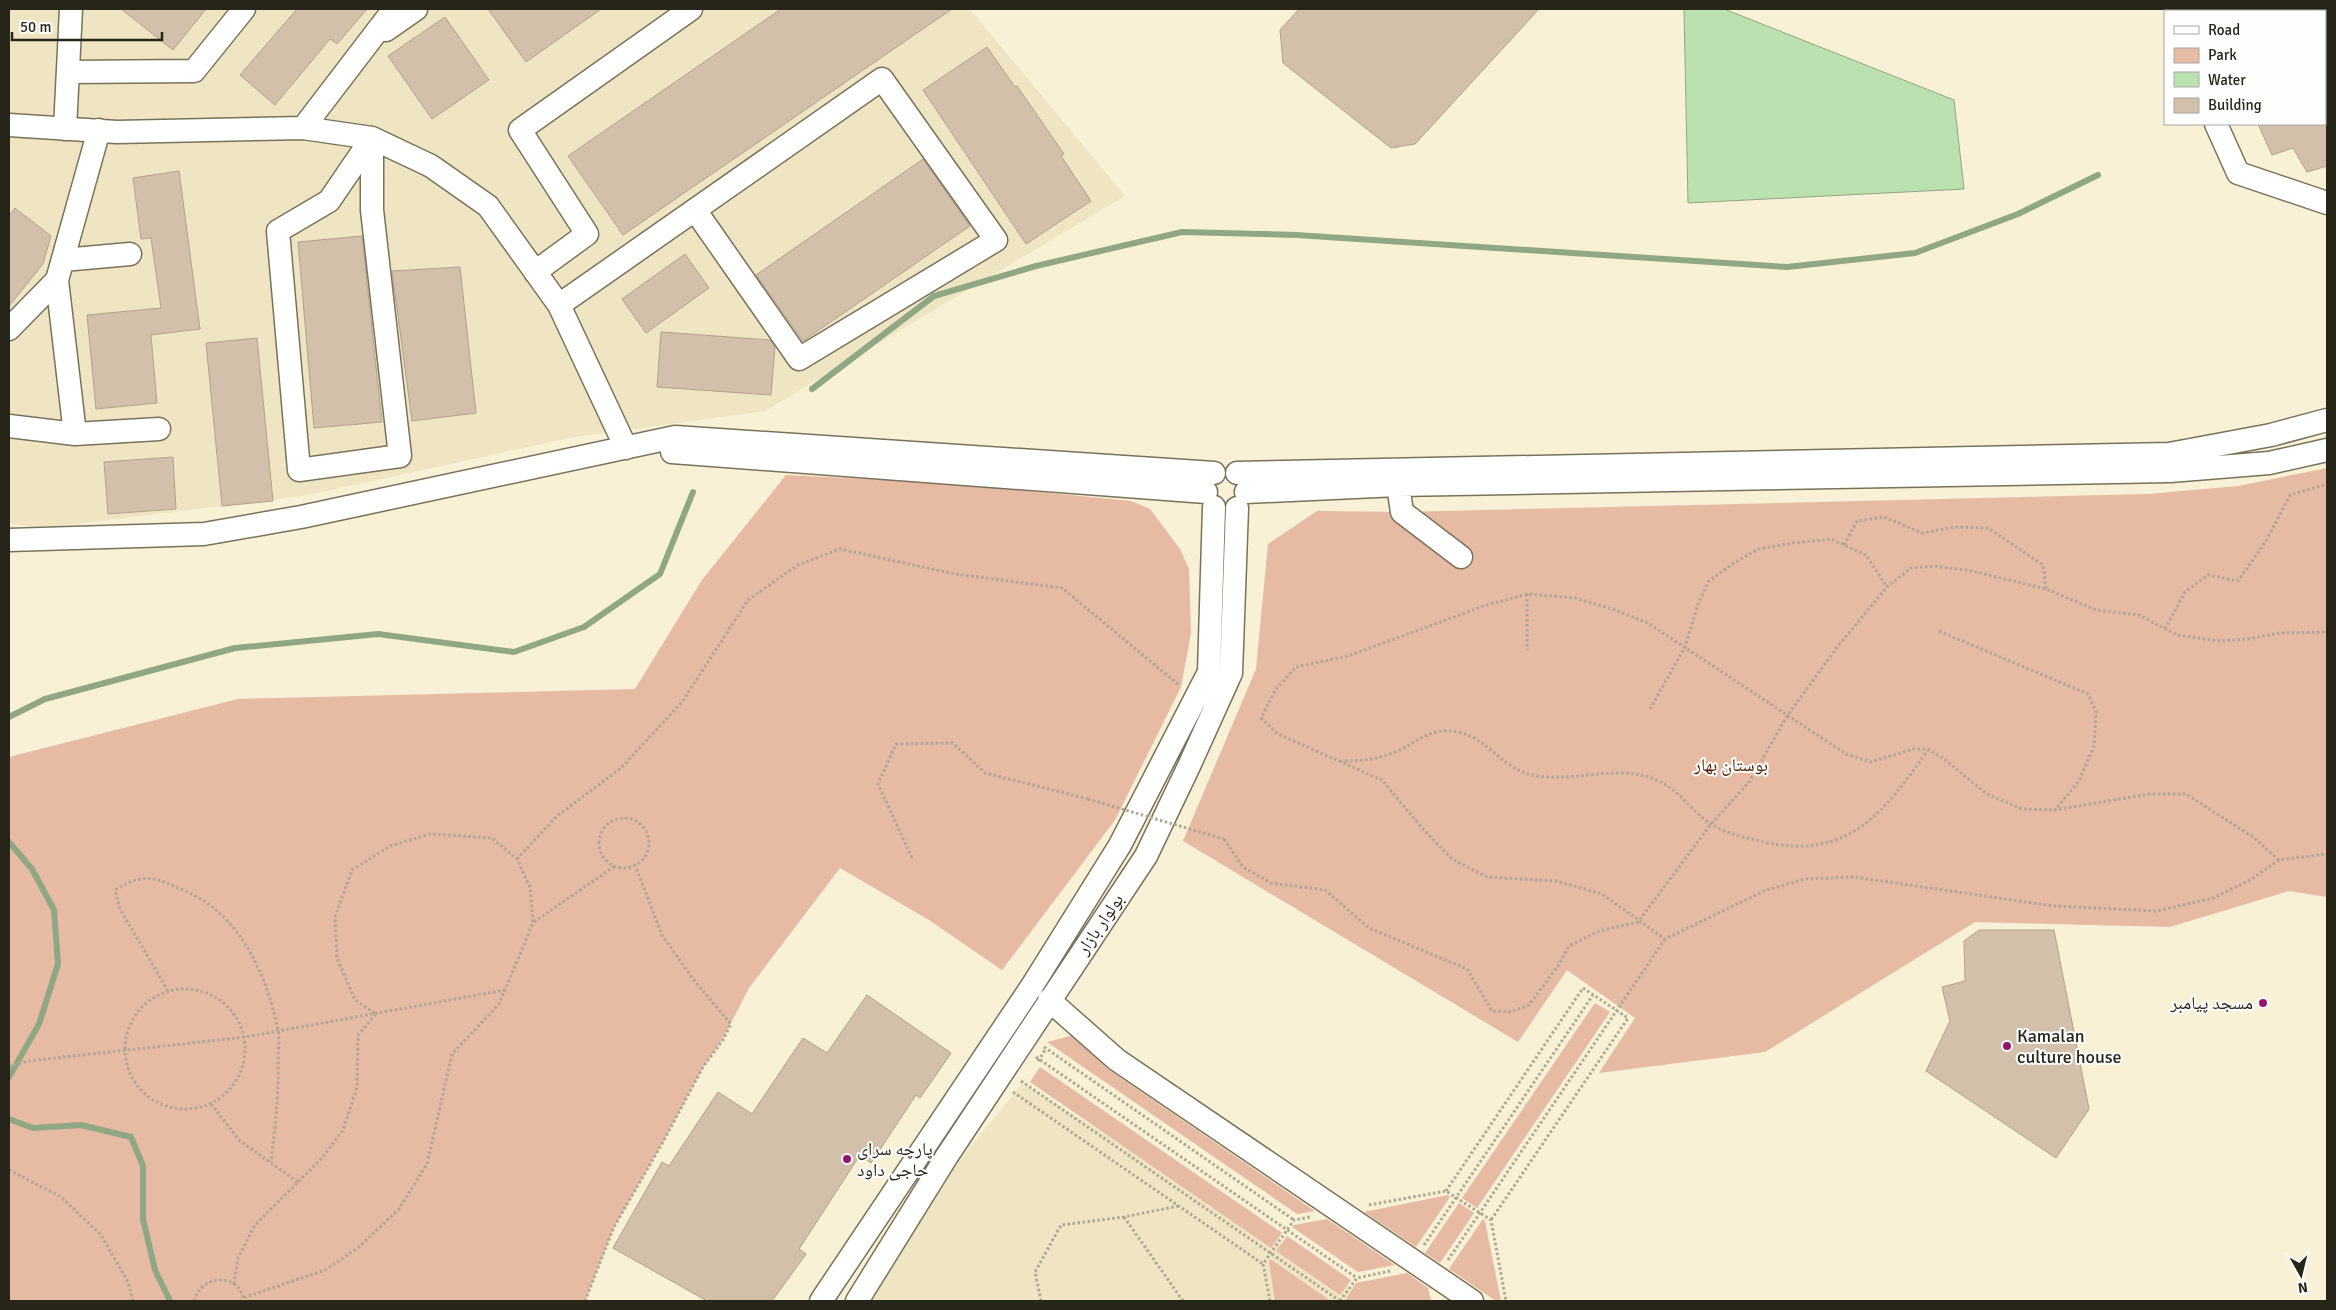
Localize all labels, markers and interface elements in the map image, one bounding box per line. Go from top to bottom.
scale bar [12,10,162,42]
legend [2164,10,2326,125]
text: 50 m [20,18,51,36]
text: Road [2208,21,2240,39]
text: Park [2208,46,2237,64]
text: Water [2208,71,2246,89]
text: Building [2208,96,2262,114]
park label: بوستان بهار [1693,754,1768,776]
street label: بولوار بازار [1071,889,1128,959]
place label: مسجد پیامبر [2169,992,2253,1014]
marker: مسجد پیامبر [2257,997,2269,1009]
place label: Kamalan culture house [2017,1025,2122,1068]
marker: Kamalan culture house [2001,1040,2013,1052]
place label: پارچه سرای حاجی داود [857,1138,933,1181]
marker: پارچه سرای حاجی داود [841,1153,853,1165]
north arrow [2276,1250,2326,1300]
text: N [2297,1278,2309,1296]

